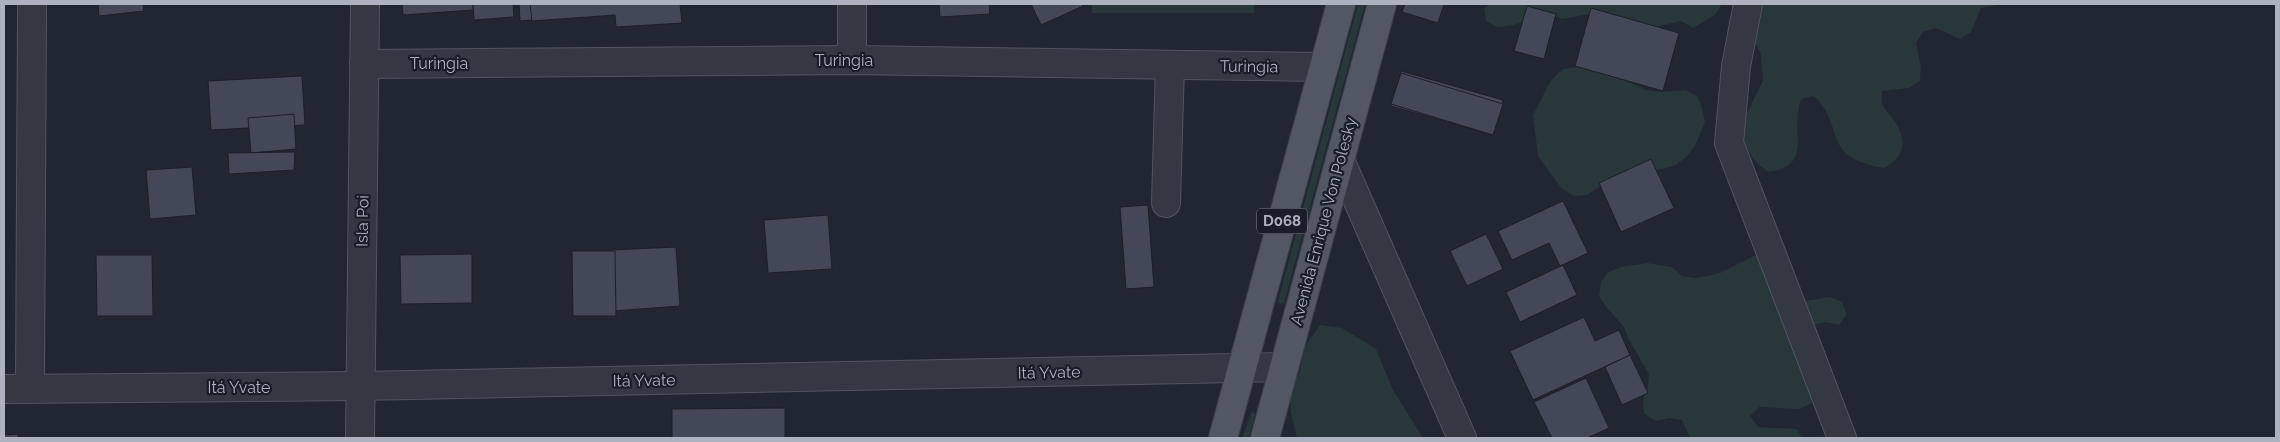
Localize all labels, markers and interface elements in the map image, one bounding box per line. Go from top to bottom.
street label: Turingia [815,51,873,70]
street label: Turingia [410,54,468,73]
street label: Turingia [1220,56,1278,77]
street label: Avenida Enrique Von Polesky [1287,115,1361,327]
street label: Isla Poi [353,195,372,247]
road number: D068 [1257,208,1307,234]
street label: Itá Yvate [1017,362,1081,383]
street label: Itá Yvate [612,370,676,391]
street label: Itá Yvate [208,378,270,397]

